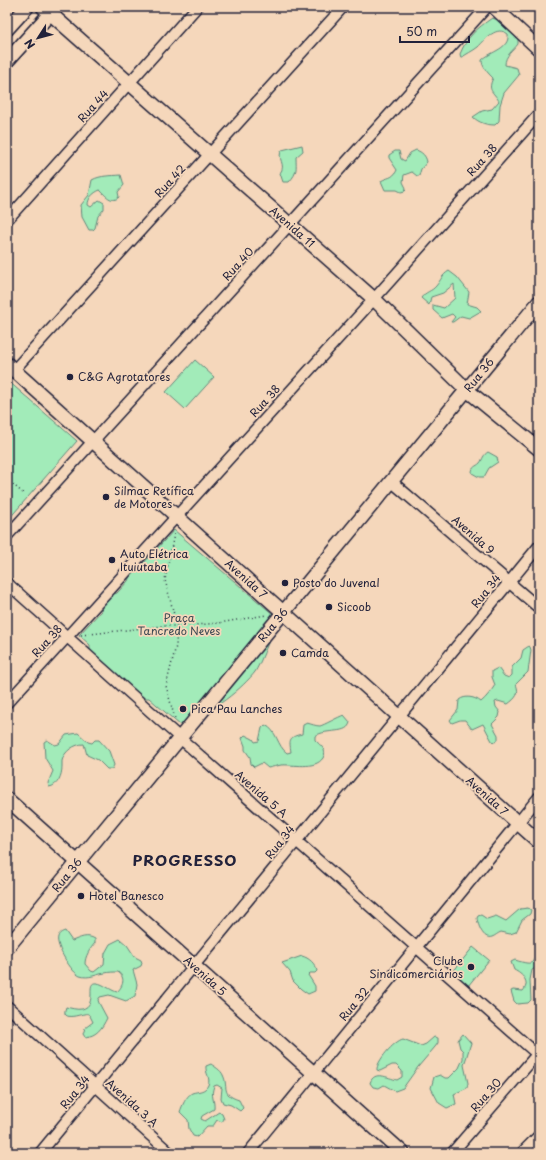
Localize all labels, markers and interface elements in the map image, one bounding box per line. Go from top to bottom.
north arrow [18,18,58,58]
scale bar [400,18,469,44]
text: 50 m [406,22,437,40]
text: N [20,35,39,53]
street label: Rua 44 [73,85,112,126]
street label: Rua 38 [462,139,501,180]
street label: Rua 42 [150,160,189,201]
street label: Avenida 11 [266,202,319,251]
street label: Rua 40 [218,243,257,284]
street label: Rua 36 [460,354,498,395]
place label: C&G Agrotatores [78,368,170,385]
marker: C&G Agrotatores [65,372,75,382]
street label: Rua 38 [245,380,284,421]
place label: Silmac Retífica de Motores [114,482,194,512]
marker: Silmac Retífica de Motores [101,492,111,502]
street label: Avenida 9 [448,511,499,558]
place label: Auto Elétrica Ituiutaba [120,545,189,575]
marker: Auto Elétrica Ituiutaba [107,555,117,565]
street label: Avenida 7 [221,555,271,602]
street label: Rua 34 [467,570,505,611]
place label: Posto do Juvenal [293,574,380,591]
marker: Posto do Juvenal [280,578,290,588]
place label: Sicoob [337,598,371,615]
marker: Sicoob [324,602,334,612]
street label: Rua 36 [254,604,292,645]
park label: Praça Tancredo Neves [138,609,220,639]
street label: Rua 38 [27,620,66,661]
place label: Camda [291,644,329,661]
marker: Camda [278,648,288,658]
place label: Pica Pau Lanches [191,700,282,717]
marker: Pica Pau Lanches [178,704,188,714]
street label: Avenida 5 A [231,766,292,822]
street label: Avenida 7 [462,772,512,819]
street label: Rua 34 [261,821,299,862]
district label: PROGRESSO [133,848,237,871]
street label: Rua 36 [48,854,86,895]
place label: Hotel Banesco [89,887,164,904]
marker: Hotel Banesco [76,891,86,901]
street label: Avenida 5 [180,952,231,1000]
place label: Clube Sindicomerciários [369,952,463,982]
marker: Clube Sindicomerciários [466,962,476,972]
street label: Rua 32 [335,983,373,1024]
street label: Rua 34 [56,1071,94,1112]
street label: Rua 30 [466,1074,505,1115]
street label: Avenida 3 A [102,1075,162,1131]

